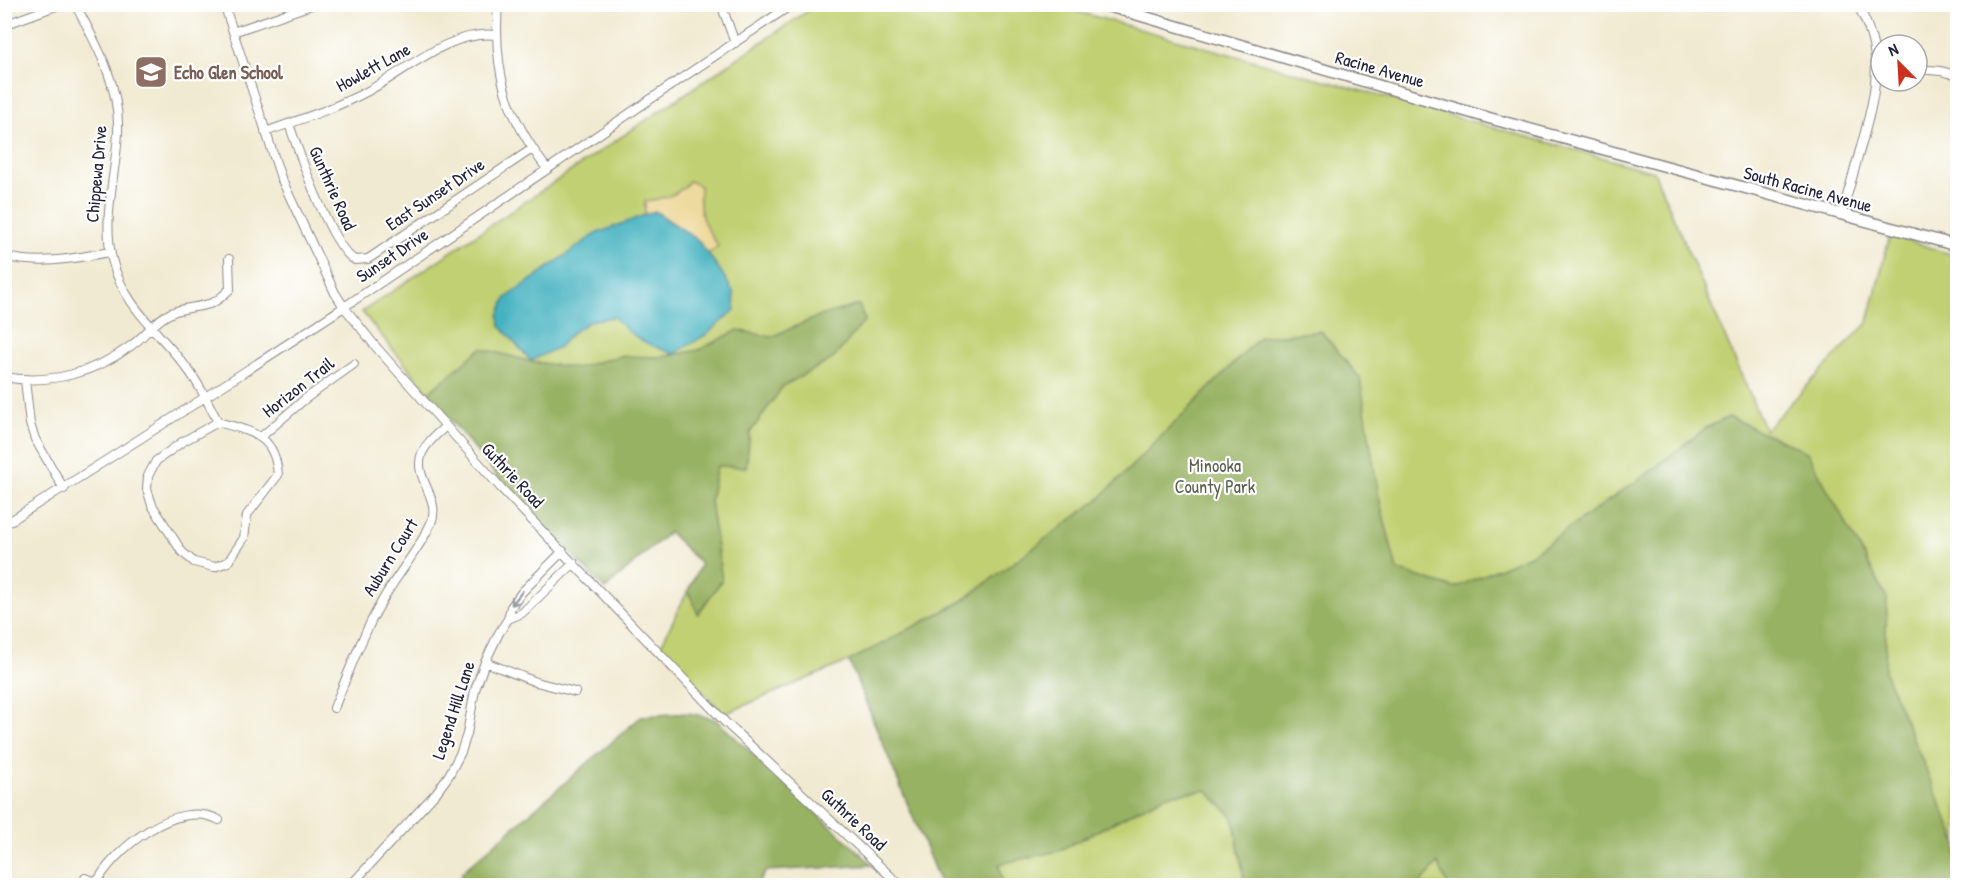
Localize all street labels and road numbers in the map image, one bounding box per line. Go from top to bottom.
street label: Howlett Lane [331,36,415,98]
street label: Racine Avenue [1333,44,1427,94]
street label: Chippewa Drive [79,124,113,224]
street label: Gunthrie Road [303,142,363,234]
street label: East Sunset Drive [381,152,489,236]
street label: South Racine Avenue [1741,160,1875,218]
street label: Sunset Drive [351,222,433,288]
street label: Horizon Trail [257,351,339,423]
street label: Guthrie Road [476,437,550,513]
street label: Auburn Court [356,513,424,601]
street label: Legend Hill Lane [425,658,481,762]
street label: Guthrie Road [816,782,892,856]

